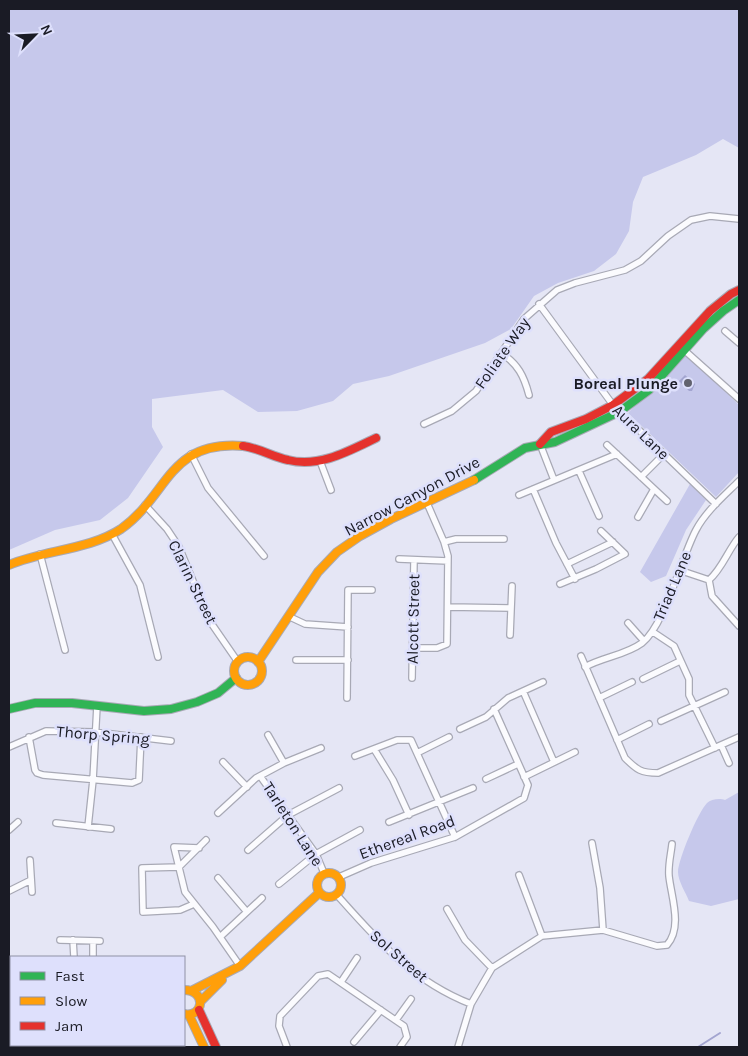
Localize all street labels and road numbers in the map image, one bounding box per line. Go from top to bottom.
street label: Foliate Way [470,313,534,392]
street label: Aura Lane [609,400,673,464]
street label: Narrow Canyon Drive [341,452,483,540]
street label: Clarin Street [165,537,221,627]
street label: Triad Lane [649,548,695,624]
street label: Alcott Street [403,574,423,664]
street label: Thorp Spring [56,721,150,749]
street label: Tarleton Lane [259,778,327,870]
street label: Ethereal Road [356,811,458,863]
street label: Sol Street [366,926,432,986]

